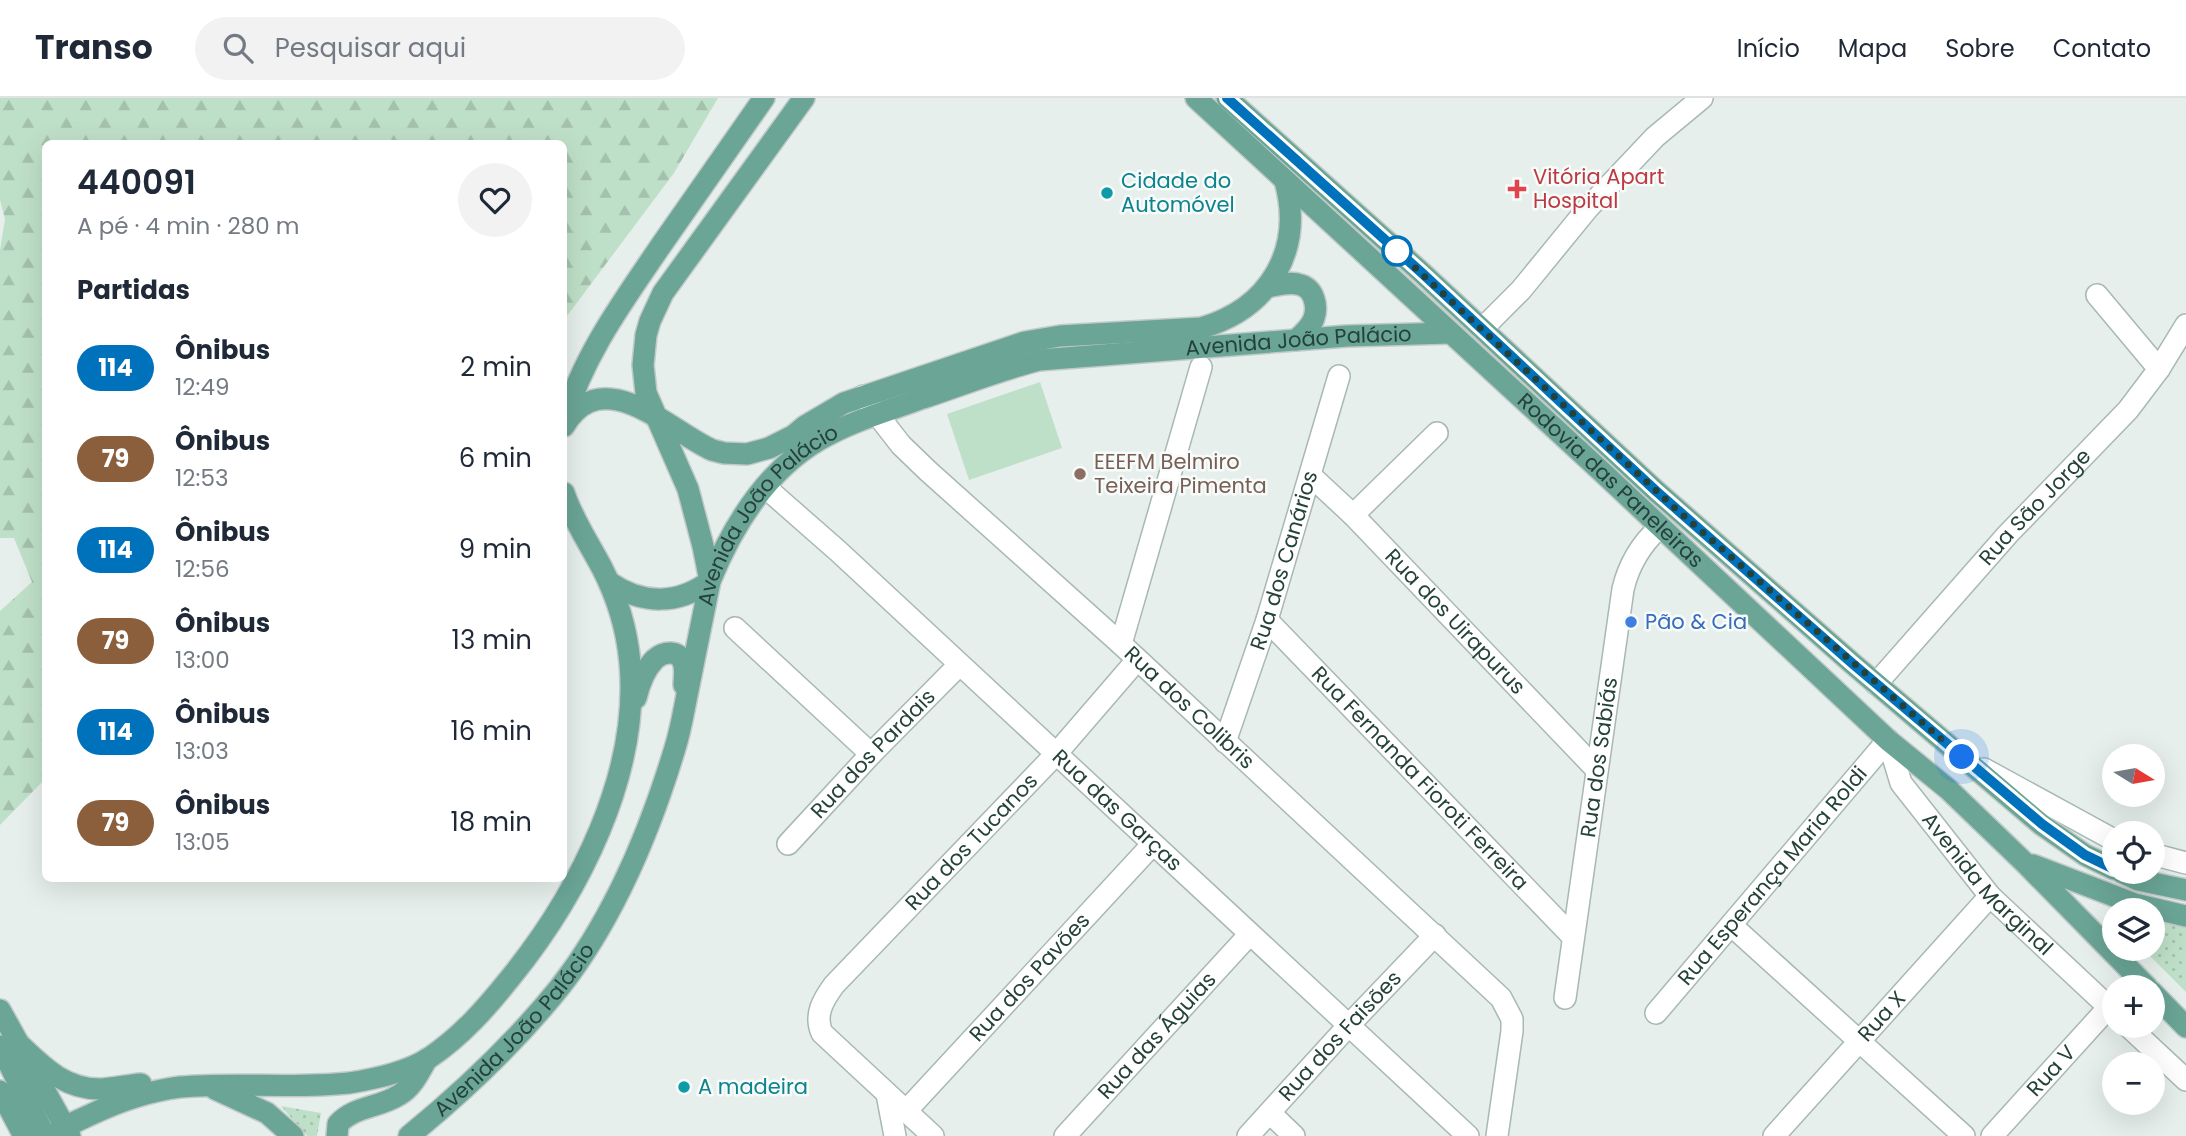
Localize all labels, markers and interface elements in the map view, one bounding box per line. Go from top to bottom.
search box [195,17,685,80]
text: Transo [35,24,153,71]
icon: search [219,29,257,67]
text: Pesquisar aqui [275,30,466,66]
text: Início [1737,32,1800,65]
text: Mapa [1838,32,1907,65]
text: Sobre [1945,32,2015,65]
text: Contato [2053,32,2151,65]
text: 440091 [77,159,196,206]
place label: Vitória Apart Hospital [1533,162,1664,215]
button: heart [458,163,532,237]
place label: Cidade do Automóvel [1121,166,1235,219]
marker: Vitória Apart Hospital [1507,179,1527,199]
marker: Cidade do Automóvel [1099,185,1115,201]
text: A pé · 4 min · 280 m [77,210,299,242]
unlabelled marker [1382,236,1412,266]
text: Partidas [77,272,190,308]
street label: Avenida João Palácio [1184,319,1412,363]
text: Ônibus [175,332,270,368]
text: 2 min [460,349,532,385]
text: 114 [98,351,133,384]
text: 12:49 [175,371,229,403]
street label: Rodovia das Paneleiras [1511,386,1710,574]
street label: Avenida João Palácio [690,417,843,608]
text: Ônibus [175,423,270,459]
text: 6 min [459,440,532,476]
text: 79 [102,442,129,475]
street label: Rua São Jorge [1972,442,2097,571]
place label: EEEFM Belmiro Teixeira Pimenta [1094,447,1267,500]
text: 12:53 [175,462,228,494]
marker: EEEFM Belmiro Teixeira Pimenta [1072,466,1088,482]
street label: Rua dos Canários [1243,467,1324,654]
text: Ônibus [175,514,270,550]
text: 9 min [459,531,532,567]
text: 114 [98,533,133,566]
street label: Rua dos Uirapurus [1379,542,1532,701]
text: 12:56 [175,553,230,585]
text: Ônibus [175,605,270,641]
place label: Pão & Cia [1645,607,1747,636]
marker: Pão & Cia [1623,614,1639,630]
text: 13 min [452,622,532,658]
text: 79 [102,624,129,657]
street label: Rua dos Colibris [1118,639,1261,775]
text: 13:00 [175,644,230,676]
street label: Rua Fernanda Fioroti Ferreira [1305,660,1535,896]
street label: Rua dos Sabiás [1573,675,1624,839]
street label: Rua dos Pardais [804,682,941,824]
text: Ônibus [175,696,270,732]
text: 16 min [450,713,532,749]
text: 114 [98,715,133,748]
text: 13:03 [175,735,229,767]
your location [1944,739,1979,774]
street label: Rua das Garças [1046,742,1189,877]
north arrow [2102,744,2165,807]
map controls [2102,744,2165,1115]
street label: Rua Esperança Maria Roldi [1671,760,1874,991]
street label: Rua dos Tucanos [898,767,1044,917]
text: Ônibus [175,787,270,823]
text: 18 min [451,804,532,840]
text: 79 [102,806,129,839]
street label: Avenida Marginal [1915,806,2060,962]
button: locate [2102,821,2165,884]
text: 13:05 [175,826,230,858]
button: layers [2102,898,2165,961]
street label: Rua dos Pavões [962,906,1096,1048]
street label: Avenida João Palácio [427,937,601,1123]
street label: Rua dos Faisões [1272,964,1408,1107]
street label: Rua das Águias [1091,965,1222,1105]
button: + [2102,975,2165,1038]
street label: Rua X [1851,984,1912,1048]
street label: Rua V [2020,1038,2082,1103]
button: − [2102,1052,2165,1115]
place label: A madeira [698,1072,808,1101]
marker: A madeira [676,1079,692,1095]

